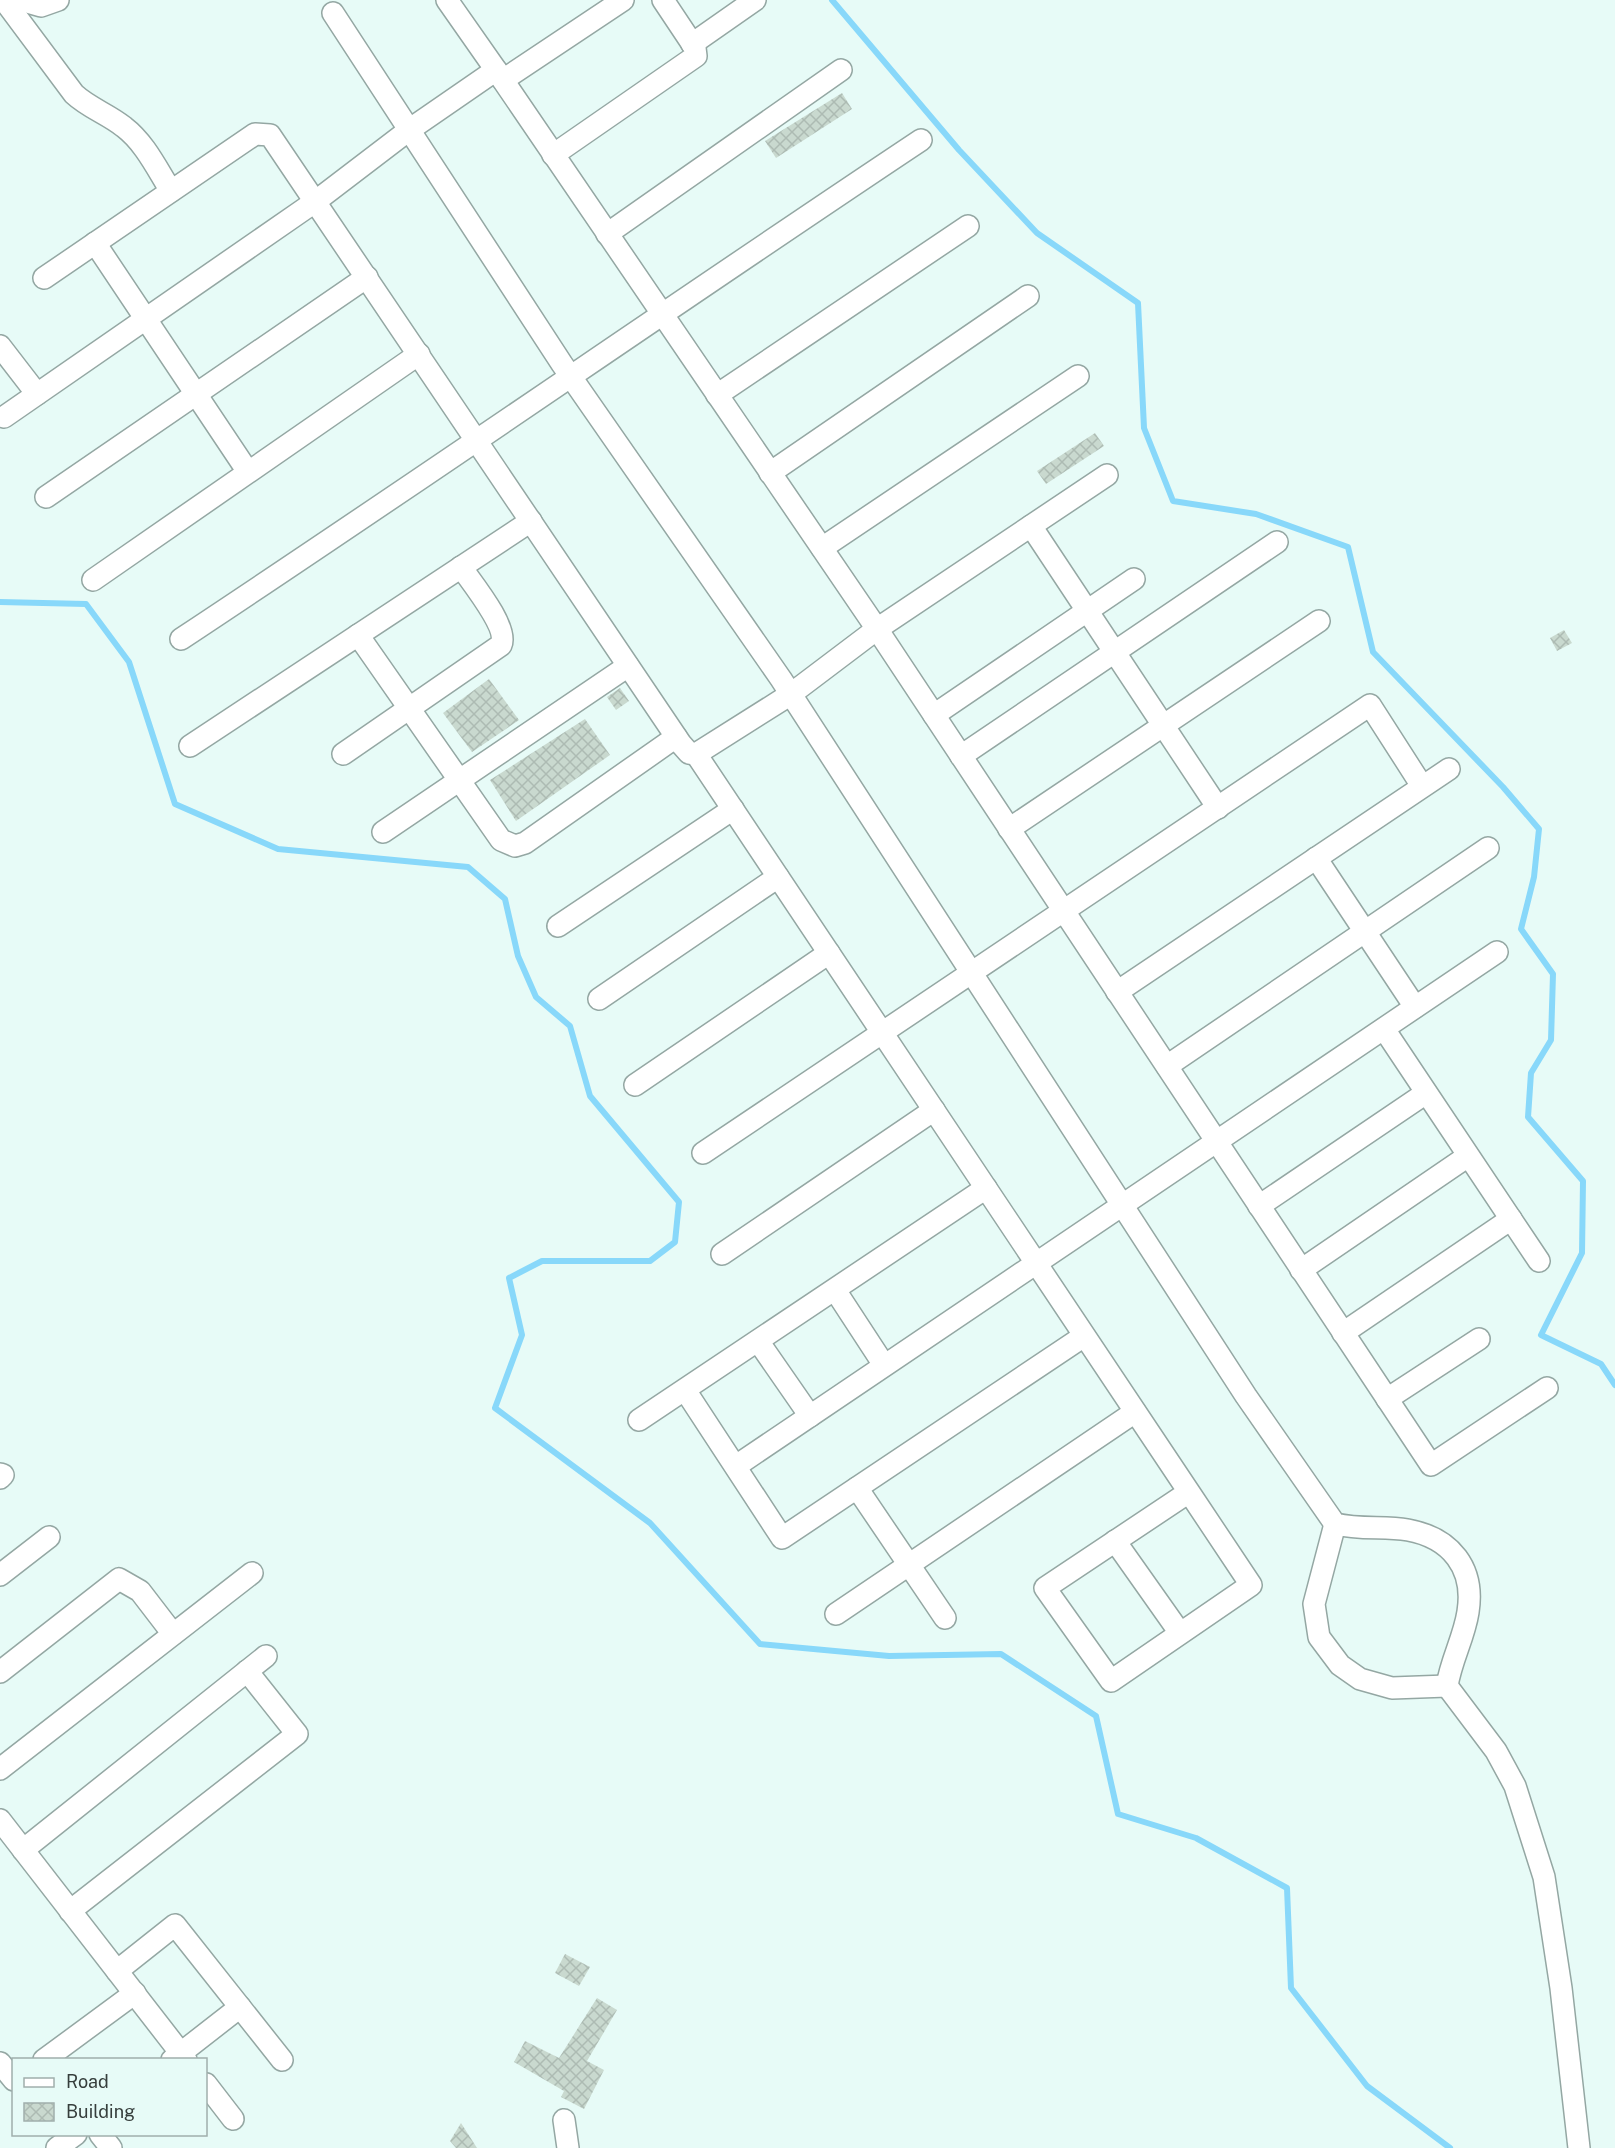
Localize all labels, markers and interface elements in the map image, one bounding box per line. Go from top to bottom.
legend [12,2058,207,2136]
text: Road [66,2071,109,2092]
text: Building [66,2101,135,2122]

